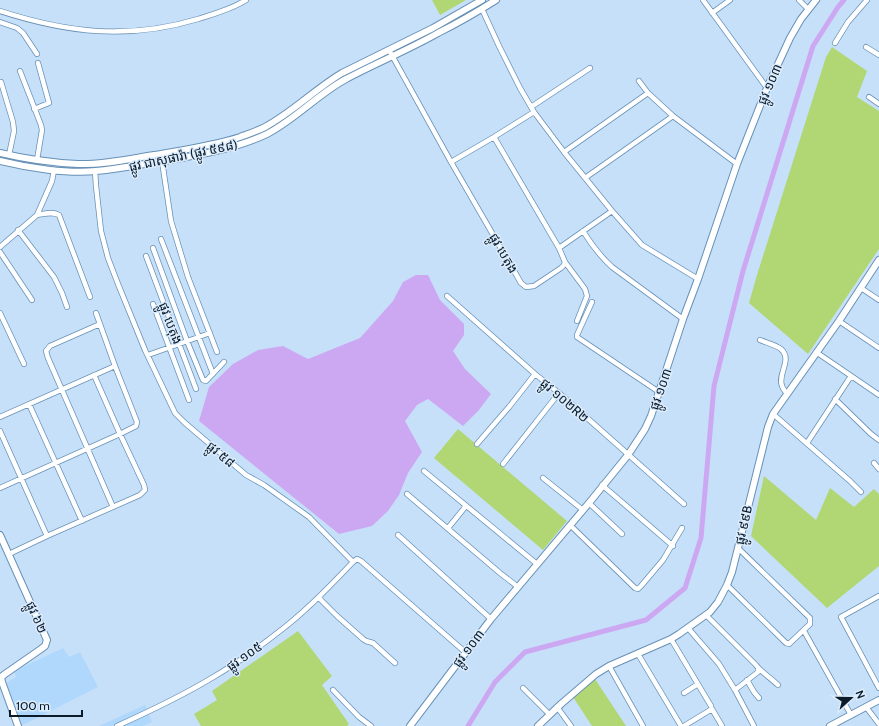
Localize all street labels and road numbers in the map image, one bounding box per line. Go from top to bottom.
street label: ផ្លូវ ១០៣ [753,61,788,108]
street label: ផ្លូវ ជាសុផារ៉ា (ផ្លូវ ៥៩៨) [127,136,240,178]
street label: ផ្លូវ បេតុង [483,230,522,278]
street label: ផ្លូវ បេតុង [152,300,186,348]
street label: ផ្លូវ ១០៣ [645,366,678,413]
street label: ផ្លូវ ១០២R២ [535,375,593,428]
street label: ផ្លូវ ៥៨ [201,438,238,473]
street label: ផ្លូវ ៩៩B [731,504,759,547]
street label: ផ្លូវ ៦២ [19,598,51,637]
street label: ផ្លូវ ១០៣ [449,626,490,672]
street label: ផ្លូវ ១០៥ [223,638,267,677]

